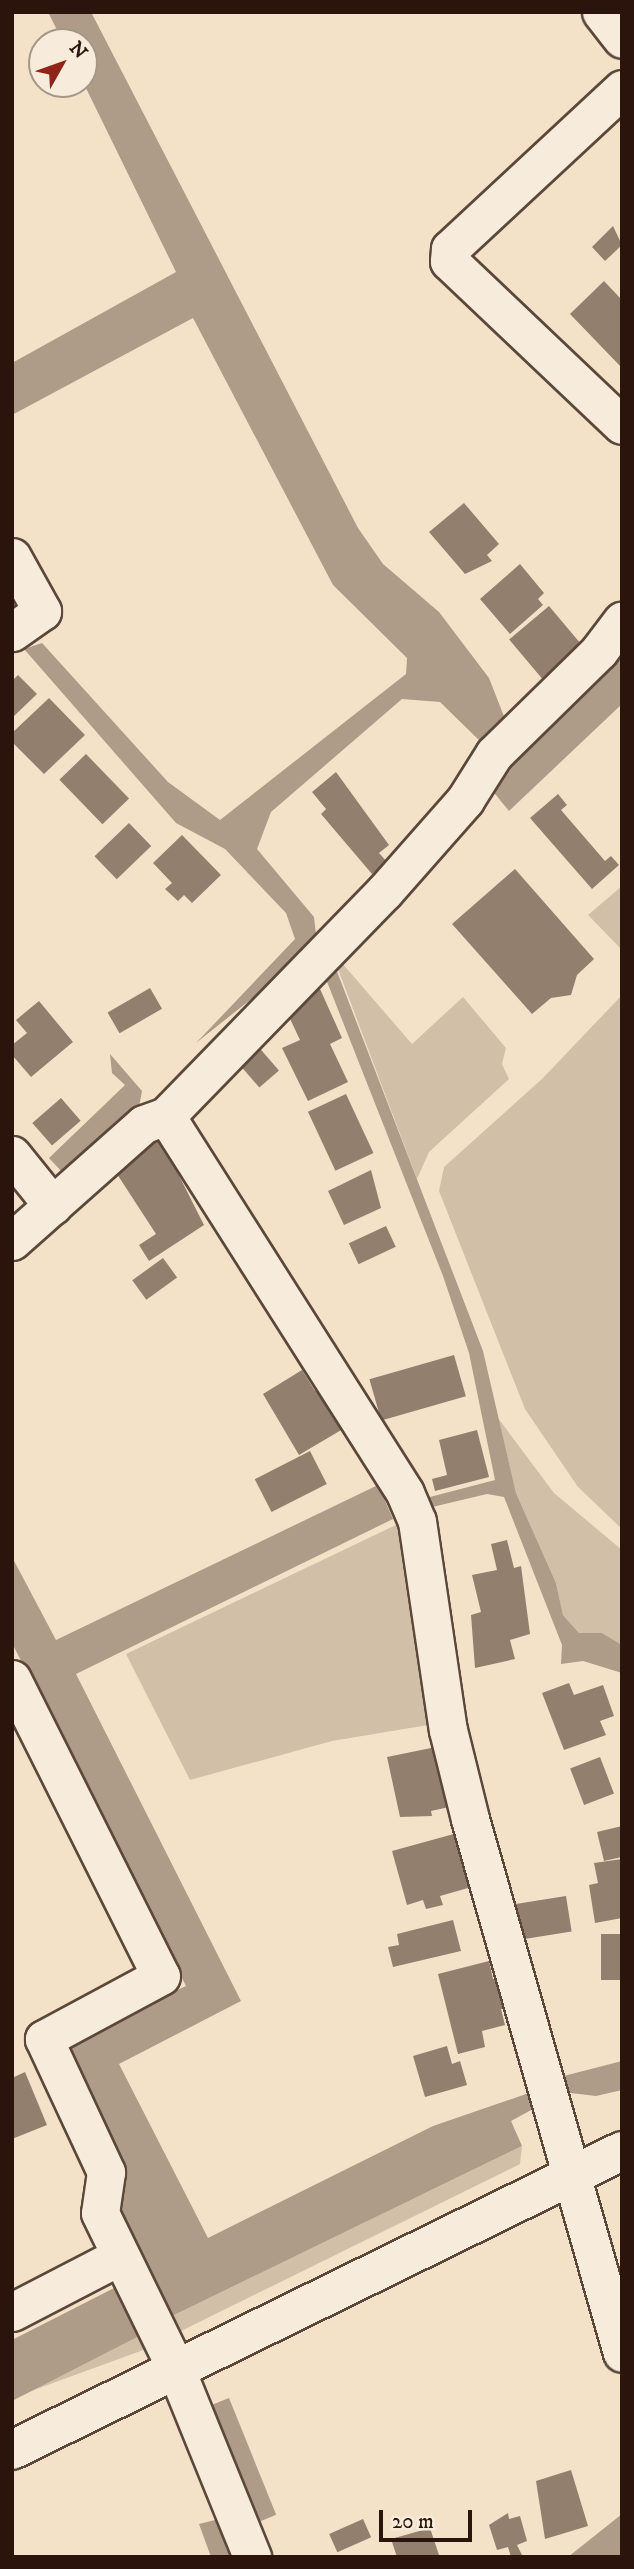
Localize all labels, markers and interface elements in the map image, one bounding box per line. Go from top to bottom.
north arrow [28,28,98,98]
text: N [64,37,92,64]
scale bar [382,2496,475,2540]
text: 20 m [392,2509,434,2535]

